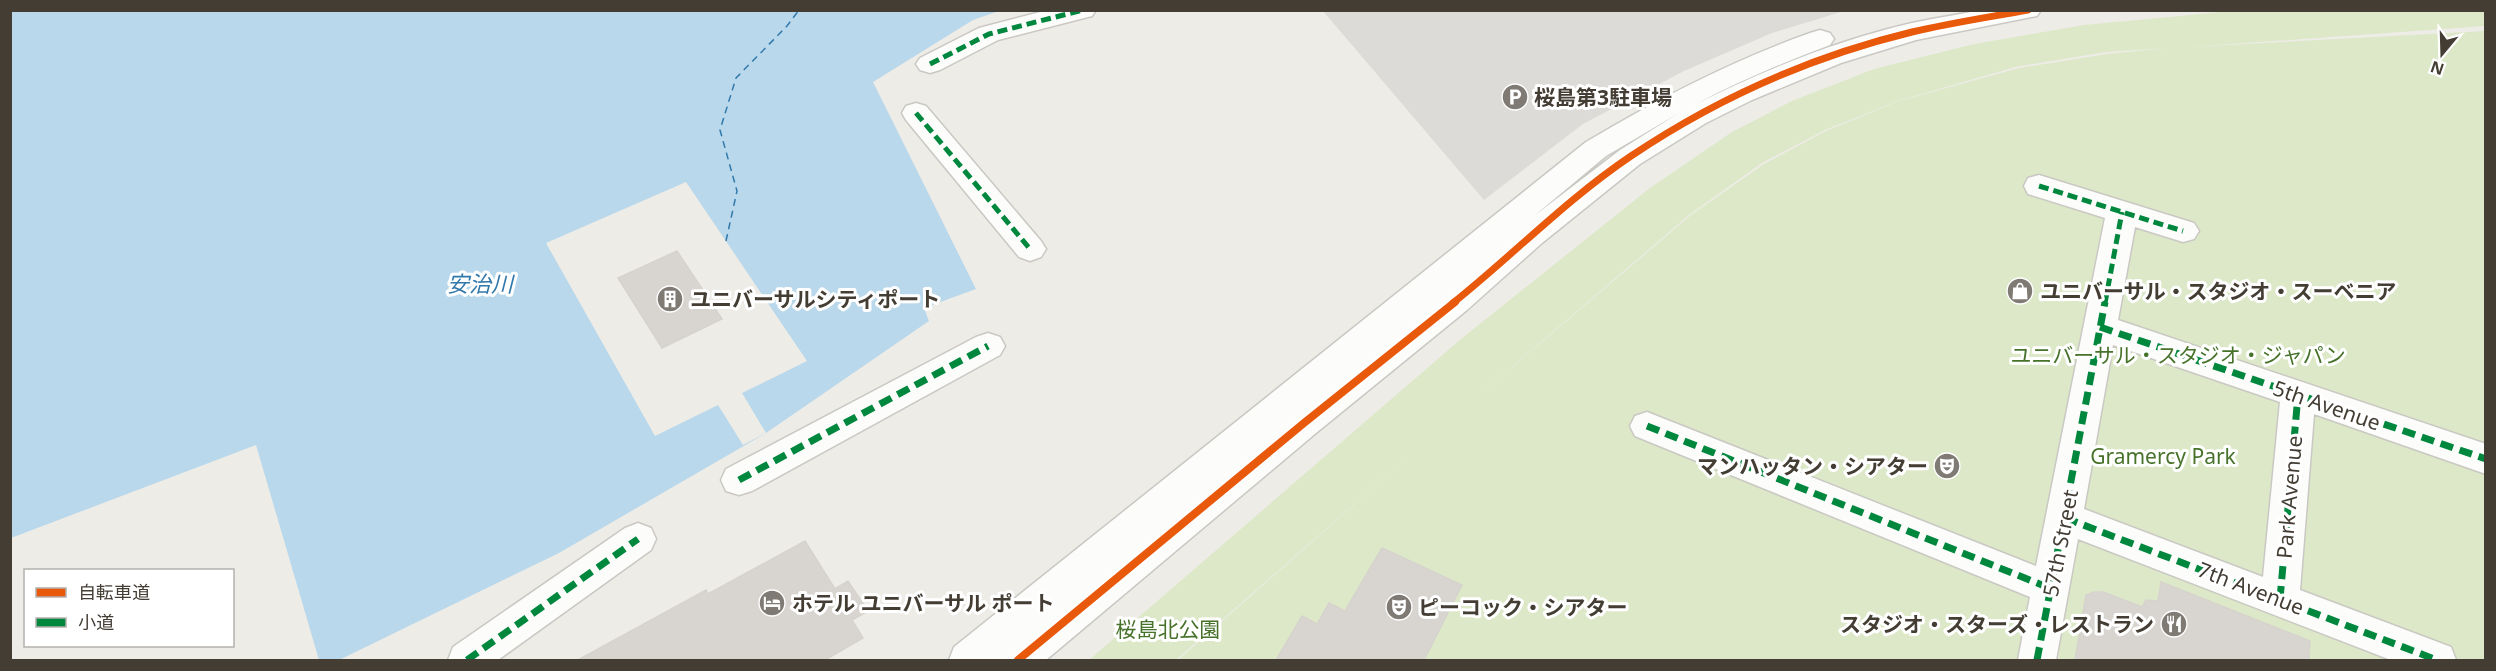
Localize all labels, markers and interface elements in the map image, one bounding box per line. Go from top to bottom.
north arrow [2412,24,2472,84]
text: N [2427,56,2447,81]
parking icon: 桜島第3駐車場 [1500,82,1530,112]
place label: 桜島第3駐車場 [1534,83,1672,111]
water label: 安治川 [447,268,515,298]
shop icon: ユニバーサル・スタジオ・スーベニア [2005,276,2035,306]
place label: ユニバーサル・スタジオ・スーベニア [2040,277,2397,305]
building icon: ユニバーサルシティポート [655,284,685,314]
place label: ユニバーサルシティポート [690,285,940,313]
park label: ユニバーサル・スタジオ・ジャパン [2010,341,2346,369]
street label: 5th Avenue [2270,374,2384,436]
street label: Park Avenue [2270,434,2308,560]
park label: Gramercy Park [2090,442,2237,470]
theatre icon: マンハッタン・シアター [1932,451,1962,481]
place label: マンハッタン・シアター [1697,452,1928,480]
street label: 57th Street [2036,487,2084,599]
street label: 7th Avenue [2194,555,2308,621]
legend [24,569,234,647]
text: 自転車道 [78,580,150,604]
hotel icon: ホテル ユニバーサル ポート [757,588,787,618]
place label: ホテル ユニバーサル ポート [792,589,1055,617]
theatre icon: ピーコック・シアター [1384,592,1414,622]
place label: ピーコック・シアター [1418,593,1628,621]
restaurant icon: スタジオ・スターズ・レストラン [2159,609,2189,639]
text: 小道 [78,610,114,634]
place label: スタジオ・スターズ・レストラン [1840,610,2154,638]
park label: 桜島北公園 [1116,615,1221,643]

